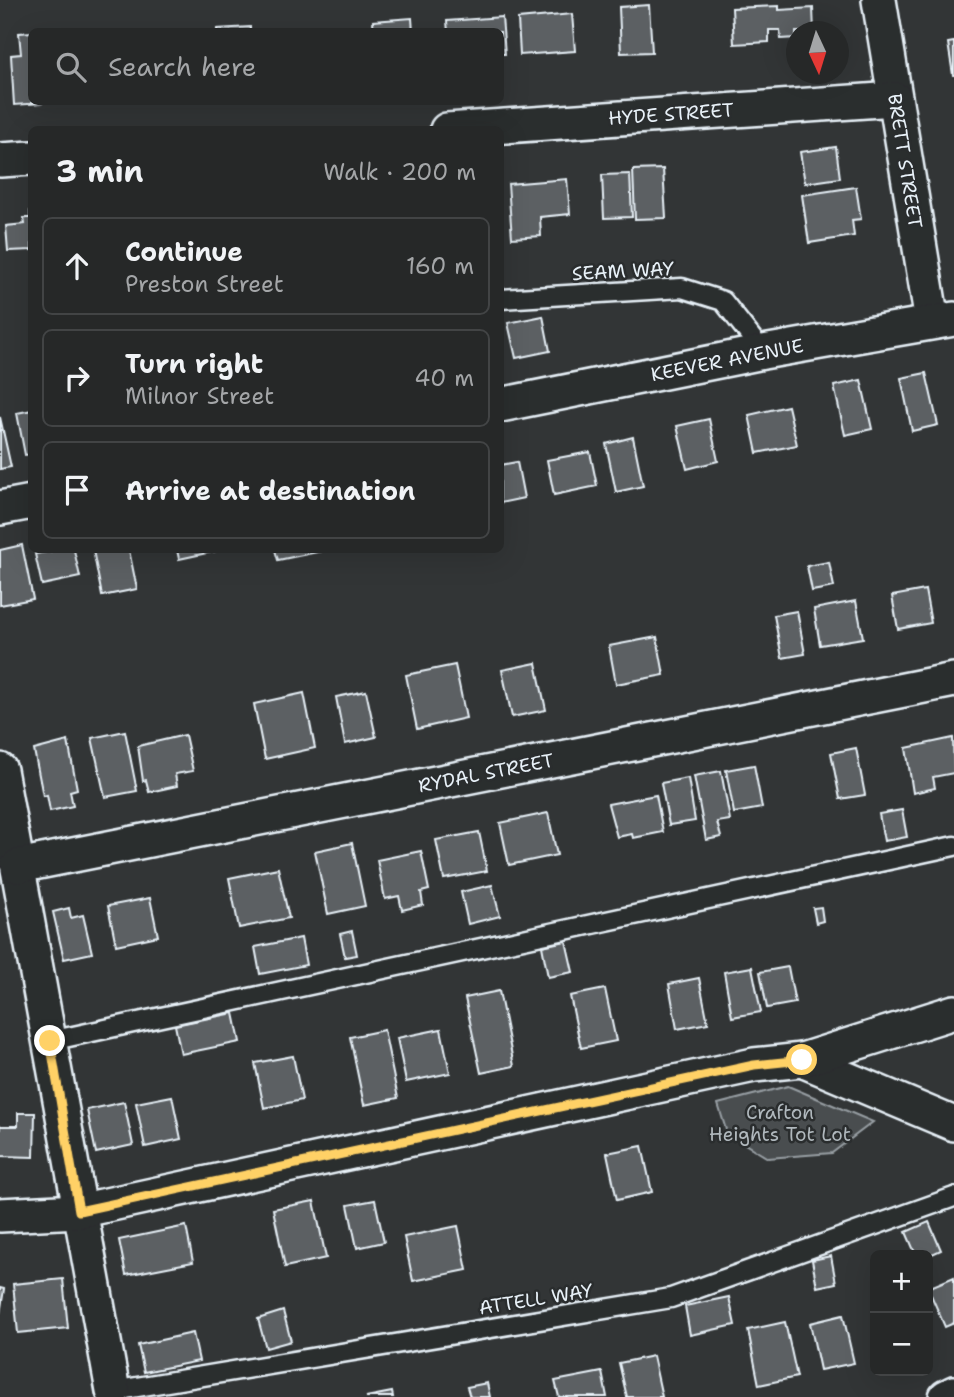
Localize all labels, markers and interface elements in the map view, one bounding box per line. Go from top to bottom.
north arrow [786,21,849,84]
search box [28,28,504,105]
icon: search [52,48,90,86]
text: Search here [108,49,257,84]
street label: BRETT STREET [882,92,928,230]
street label: HYDE STREET [607,97,735,131]
text: 3 min [56,151,143,192]
text: Walk · 200 m [323,157,476,187]
text: Continue [125,234,243,269]
icon: ahead [58,247,96,285]
text: 160 m [406,251,474,281]
street label: SEAM WAY [571,256,675,286]
text: Preston Street [125,269,284,299]
street label: KEEVER AVENUE [649,333,806,387]
text: Turn right [125,346,263,381]
icon: right [58,359,96,397]
text: 40 m [414,363,474,393]
text: Milnor Street [125,381,274,411]
icon: arrive [58,471,96,509]
text: Arrive at destination [125,473,415,508]
street label: RYDAL STREET [416,748,556,798]
route end [34,1025,65,1056]
route start [786,1044,817,1075]
park label: Crafton Heights Tot Lot [709,1100,851,1147]
map controls [870,1250,933,1376]
button: + [870,1250,933,1313]
street label: ATTELL WAY [477,1278,595,1320]
button: − [870,1313,933,1376]

